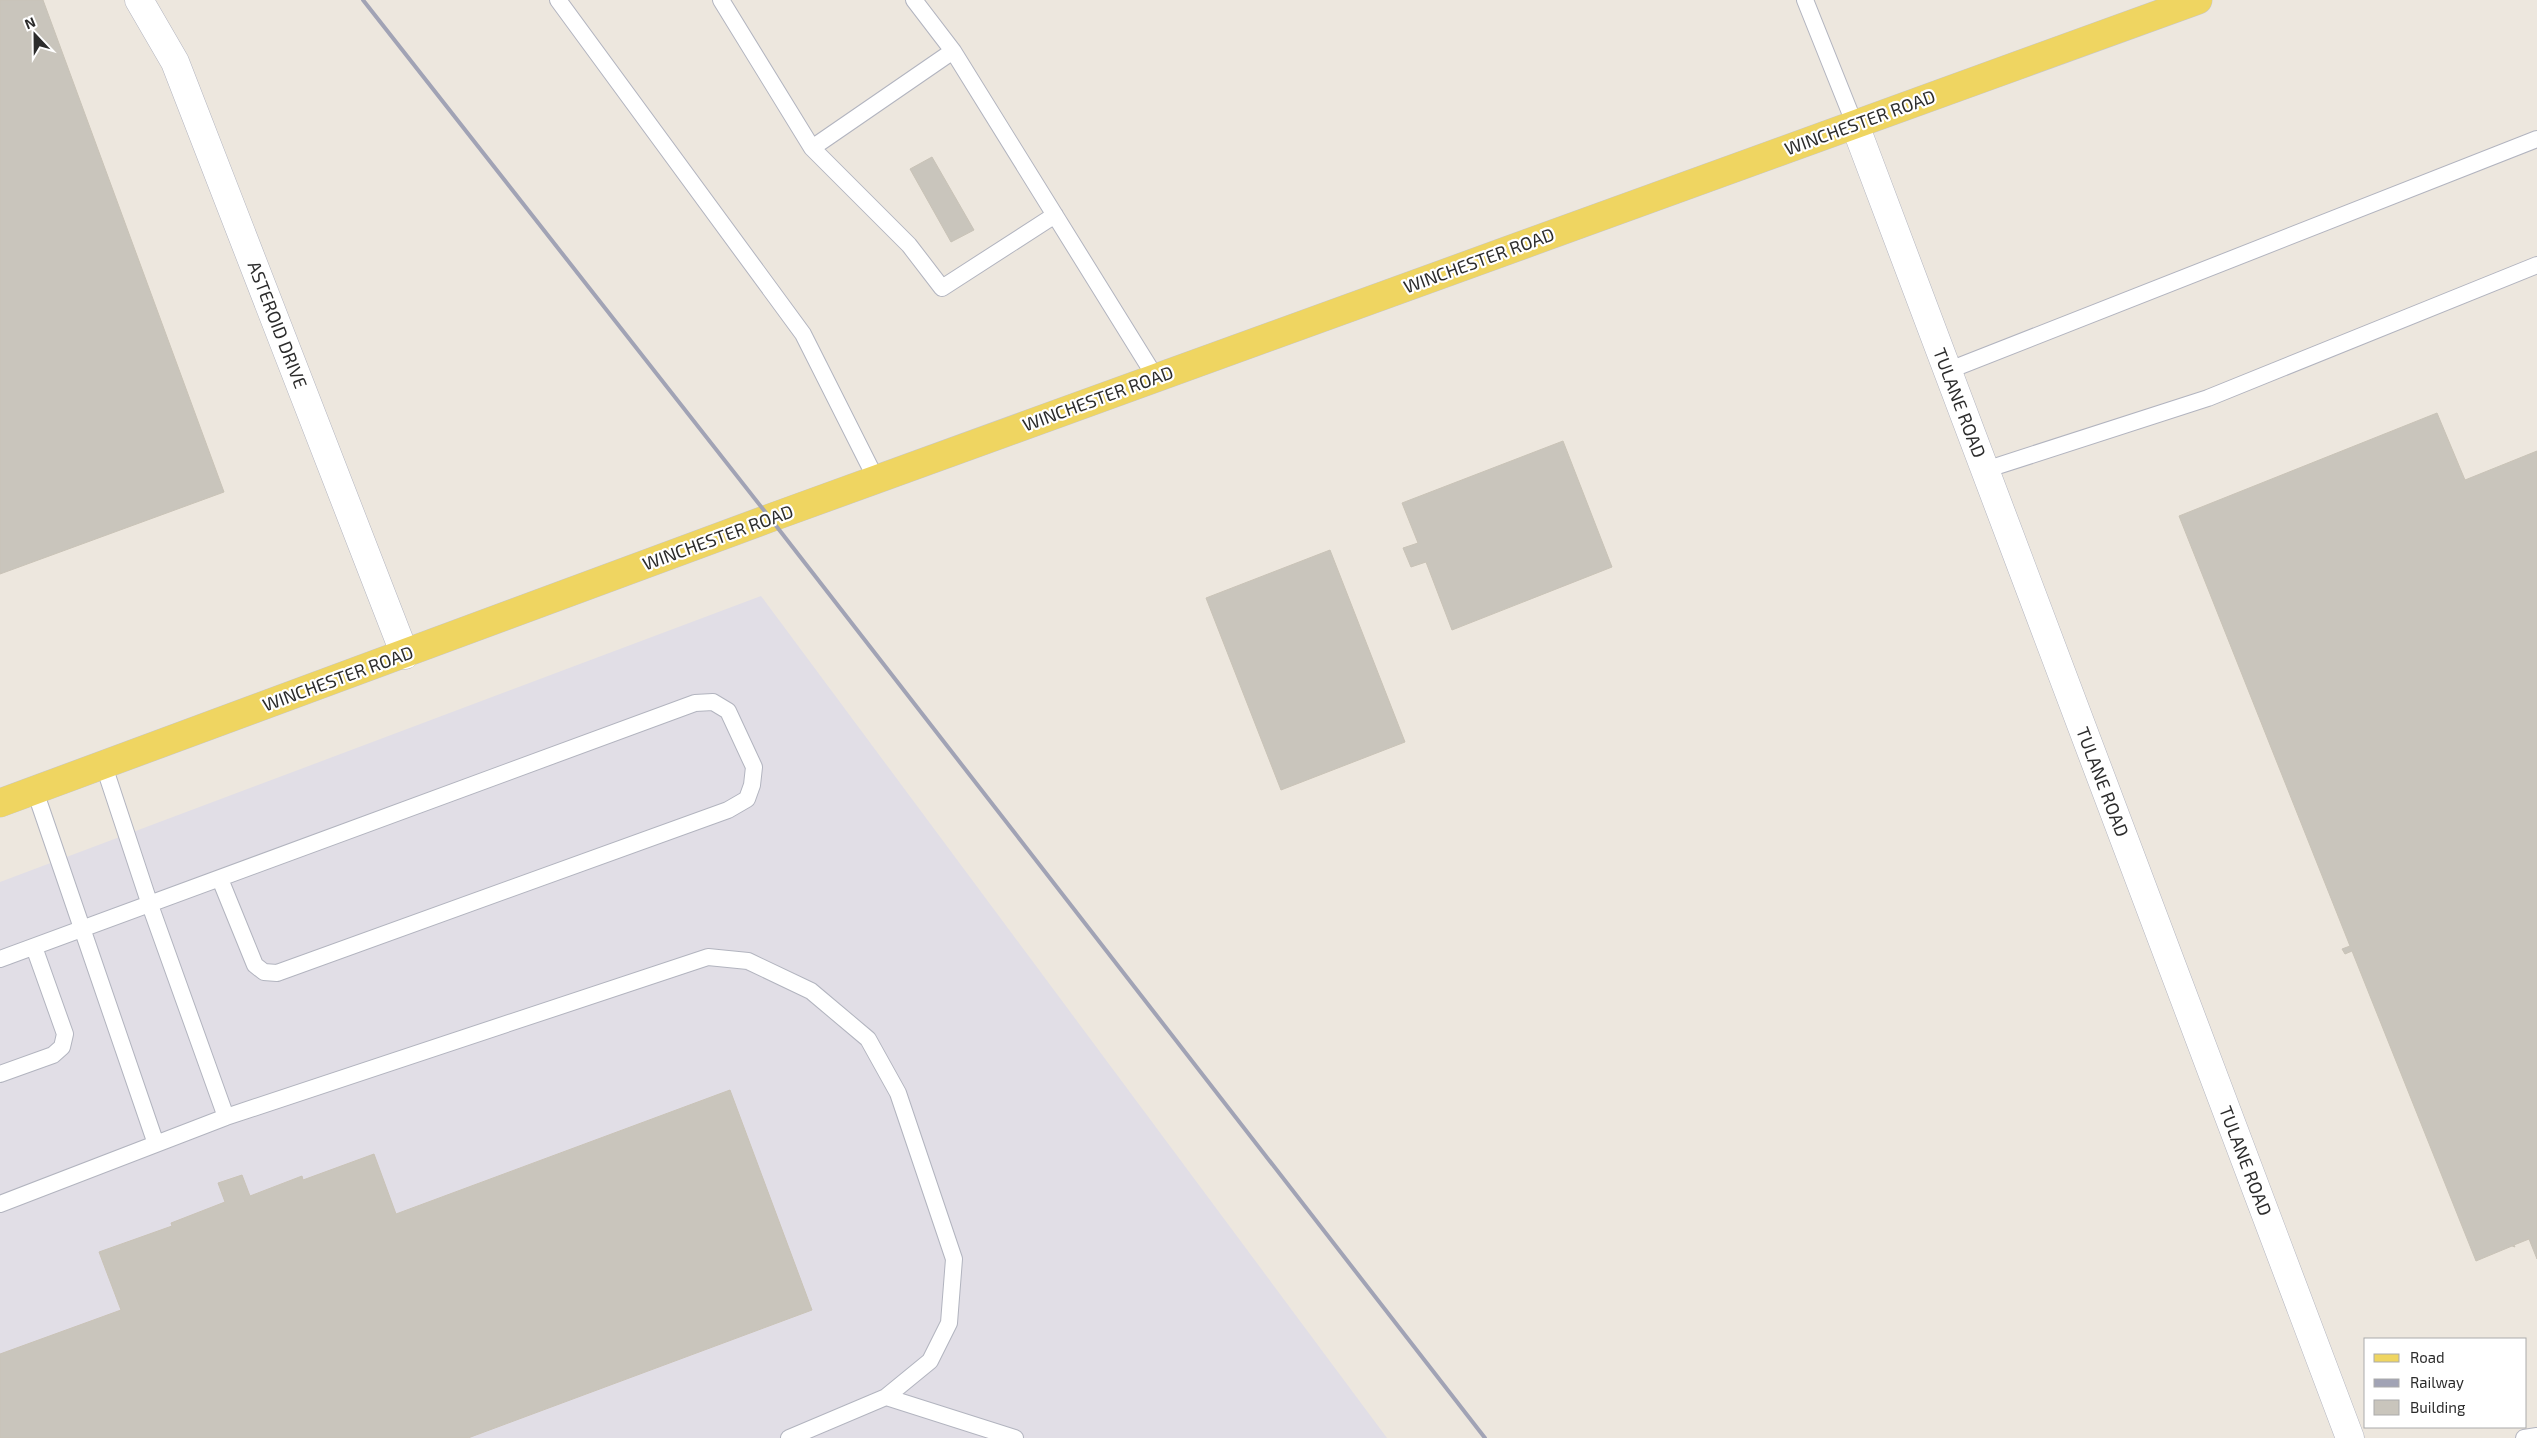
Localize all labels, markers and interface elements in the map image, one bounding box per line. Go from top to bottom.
north arrow [10,10,60,60]
text: N [22,13,38,32]
street label: WINCHESTER ROAD [1781,85,1938,160]
street label: WINCHESTER ROAD [1400,223,1557,298]
street label: ASTEROID DRIVE [244,258,312,391]
street label: TULANE ROAD [1929,345,1991,461]
street label: WINCHESTER ROAD [1019,361,1176,436]
street label: WINCHESTER ROAD [639,500,796,575]
street label: WINCHESTER ROAD [259,641,416,716]
street label: TULANE ROAD [2072,724,2134,840]
street label: TULANE ROAD [2215,1103,2277,1219]
legend [2364,1338,2527,1428]
text: Road [2410,1348,2445,1366]
text: Railway [2410,1373,2464,1391]
text: Building [2410,1398,2466,1416]

